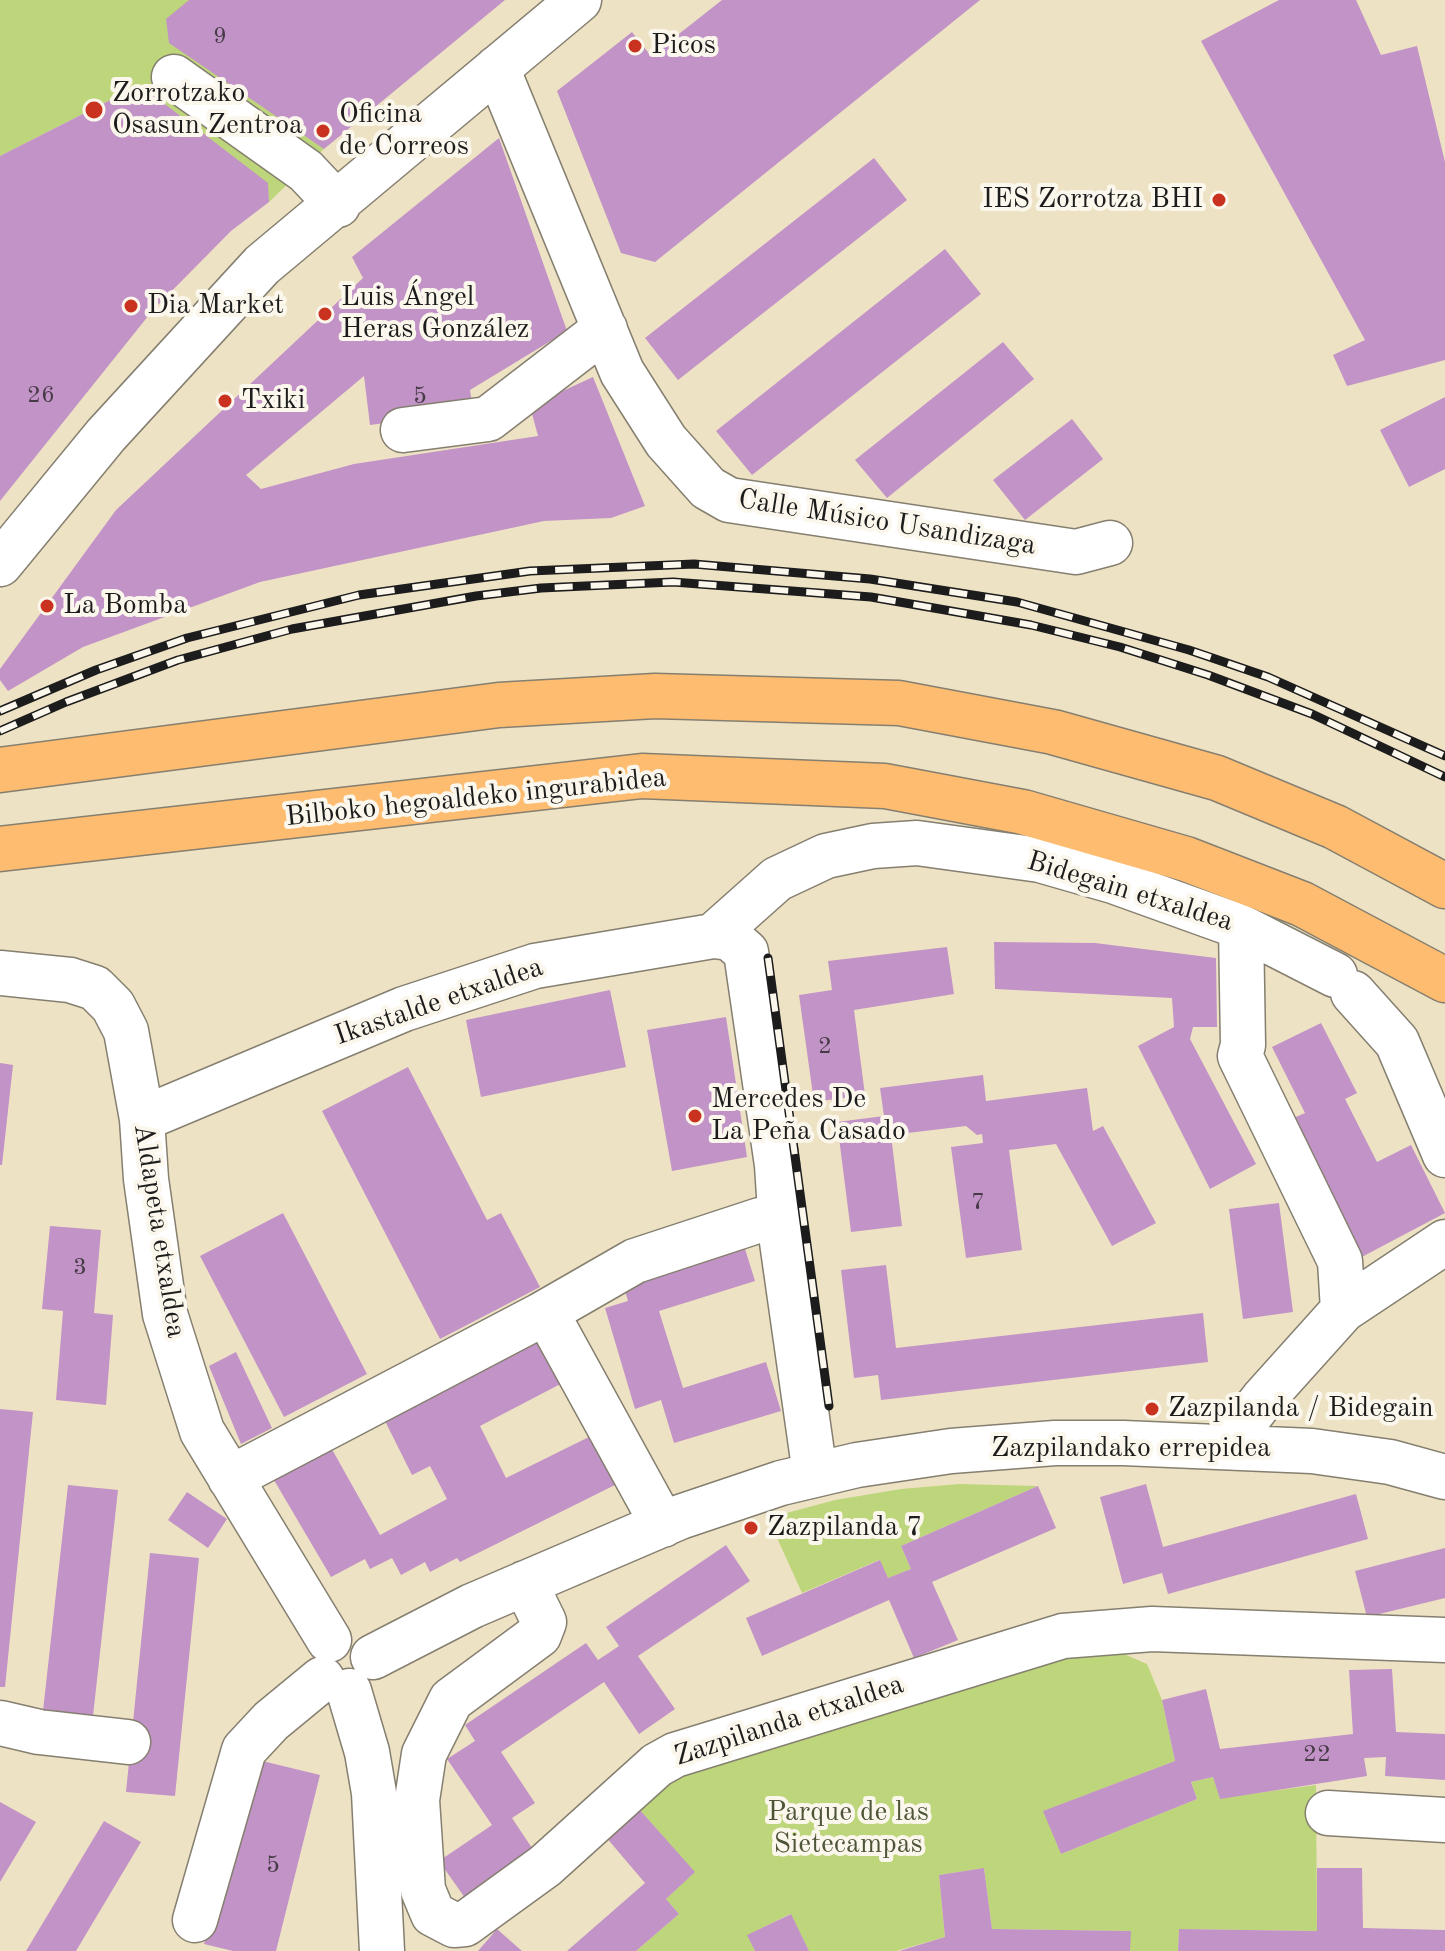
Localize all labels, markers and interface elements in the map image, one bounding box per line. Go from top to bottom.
house number: 9 [213,23,227,51]
place label: Picos [651,29,716,63]
marker: Picos [626,37,644,55]
place label: Zorrotzako Osasun Zentroa [112,77,303,143]
place label: Oficina de Correos [339,98,469,164]
marker: Zorrotzako Osasun Zentroa [83,99,105,121]
marker: Oficina de Correos [314,122,332,140]
place label: IES Zorrotza BHI [982,183,1203,217]
marker: IES Zorrotza BHI [1210,191,1228,209]
place label: Luis Ángel Heras González [341,281,529,347]
place label: Dia Market [147,289,284,323]
marker: Dia Market [122,297,140,315]
marker: Luis Ángel Heras González [316,305,334,323]
house number: 26 [27,382,55,410]
house number: 5 [413,383,427,411]
place label: Txiki [241,384,305,418]
marker: Txiki [216,392,234,410]
street label: Calle Músico Usandizaga [736,483,1038,563]
place label: La Bomba [63,589,187,623]
marker: La Bomba [38,597,56,615]
street label: Bilboko hegoaldeko ingurabidea [284,761,668,835]
street label: Bidegain etxaldea [1023,845,1237,939]
street label: Ikastalde etxaldea [330,951,548,1053]
house number: 2 [818,1033,832,1061]
place label: Mercedes De La Peña Casado [711,1083,906,1149]
marker: Mercedes De La Peña Casado [686,1107,704,1125]
street label: Aldapeta etxaldea [125,1122,193,1340]
house number: 7 [971,1189,985,1217]
house number: 3 [73,1254,87,1282]
place label: Zazpilanda / Bidegain [1168,1392,1434,1426]
marker: Zazpilanda / Bidegain [1143,1400,1161,1418]
street label: Zazpilandako errepidea [991,1432,1271,1466]
place label: Zazpilanda 7 [767,1511,923,1545]
marker: Zazpilanda 7 [742,1519,760,1537]
street label: Zazpilanda etxaldea [670,1668,908,1774]
house number: 22 [1303,1741,1331,1769]
park label: Parque de las Sietecampas [767,1796,929,1862]
house number: 5 [266,1852,280,1880]

